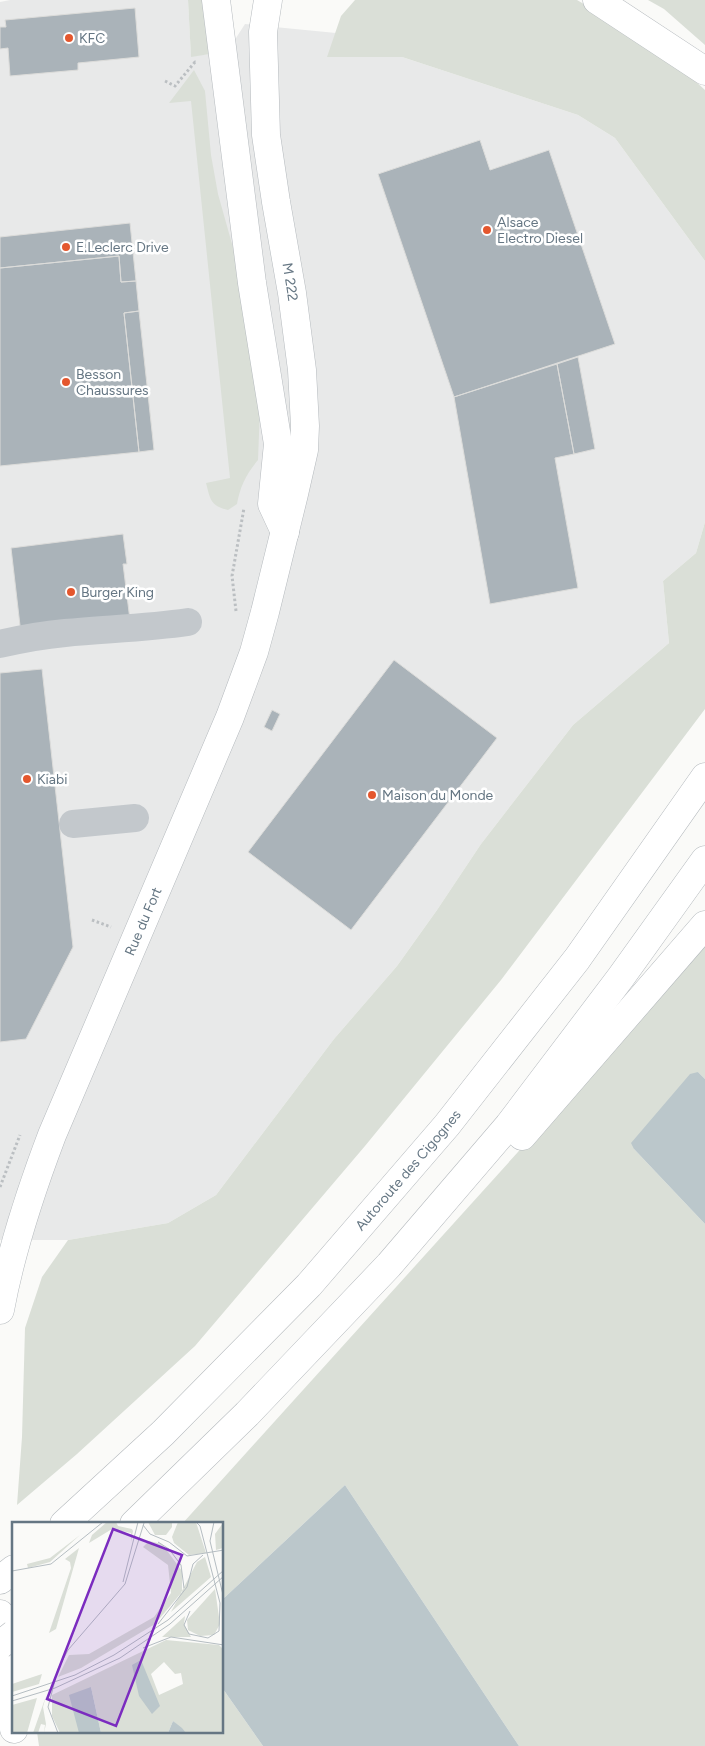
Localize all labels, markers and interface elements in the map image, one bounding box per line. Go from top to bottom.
place label: KFC [79,30,105,47]
marker: KFC [63,32,75,44]
place label: Alsace Electro Diesel [497,214,583,247]
marker: Alsace Electro Diesel [481,224,493,236]
place label: E.Leclerc Drive [76,239,169,256]
marker: E.Leclerc Drive [60,241,72,253]
street label: M 222 [279,262,301,302]
place label: Besson Chaussures [76,366,149,399]
marker: Besson Chaussures [60,376,72,388]
place label: Burger King [81,584,154,601]
marker: Burger King [65,586,77,598]
place label: Kiabi [37,771,67,788]
marker: Kiabi [21,773,33,785]
place label: Maison du Monde [382,787,494,804]
marker: Maison du Monde [366,789,378,801]
street label: Rue du Fort [121,885,165,958]
street label: Autoroute des Cigognes [351,1106,464,1234]
inset map [12,1522,224,1734]

